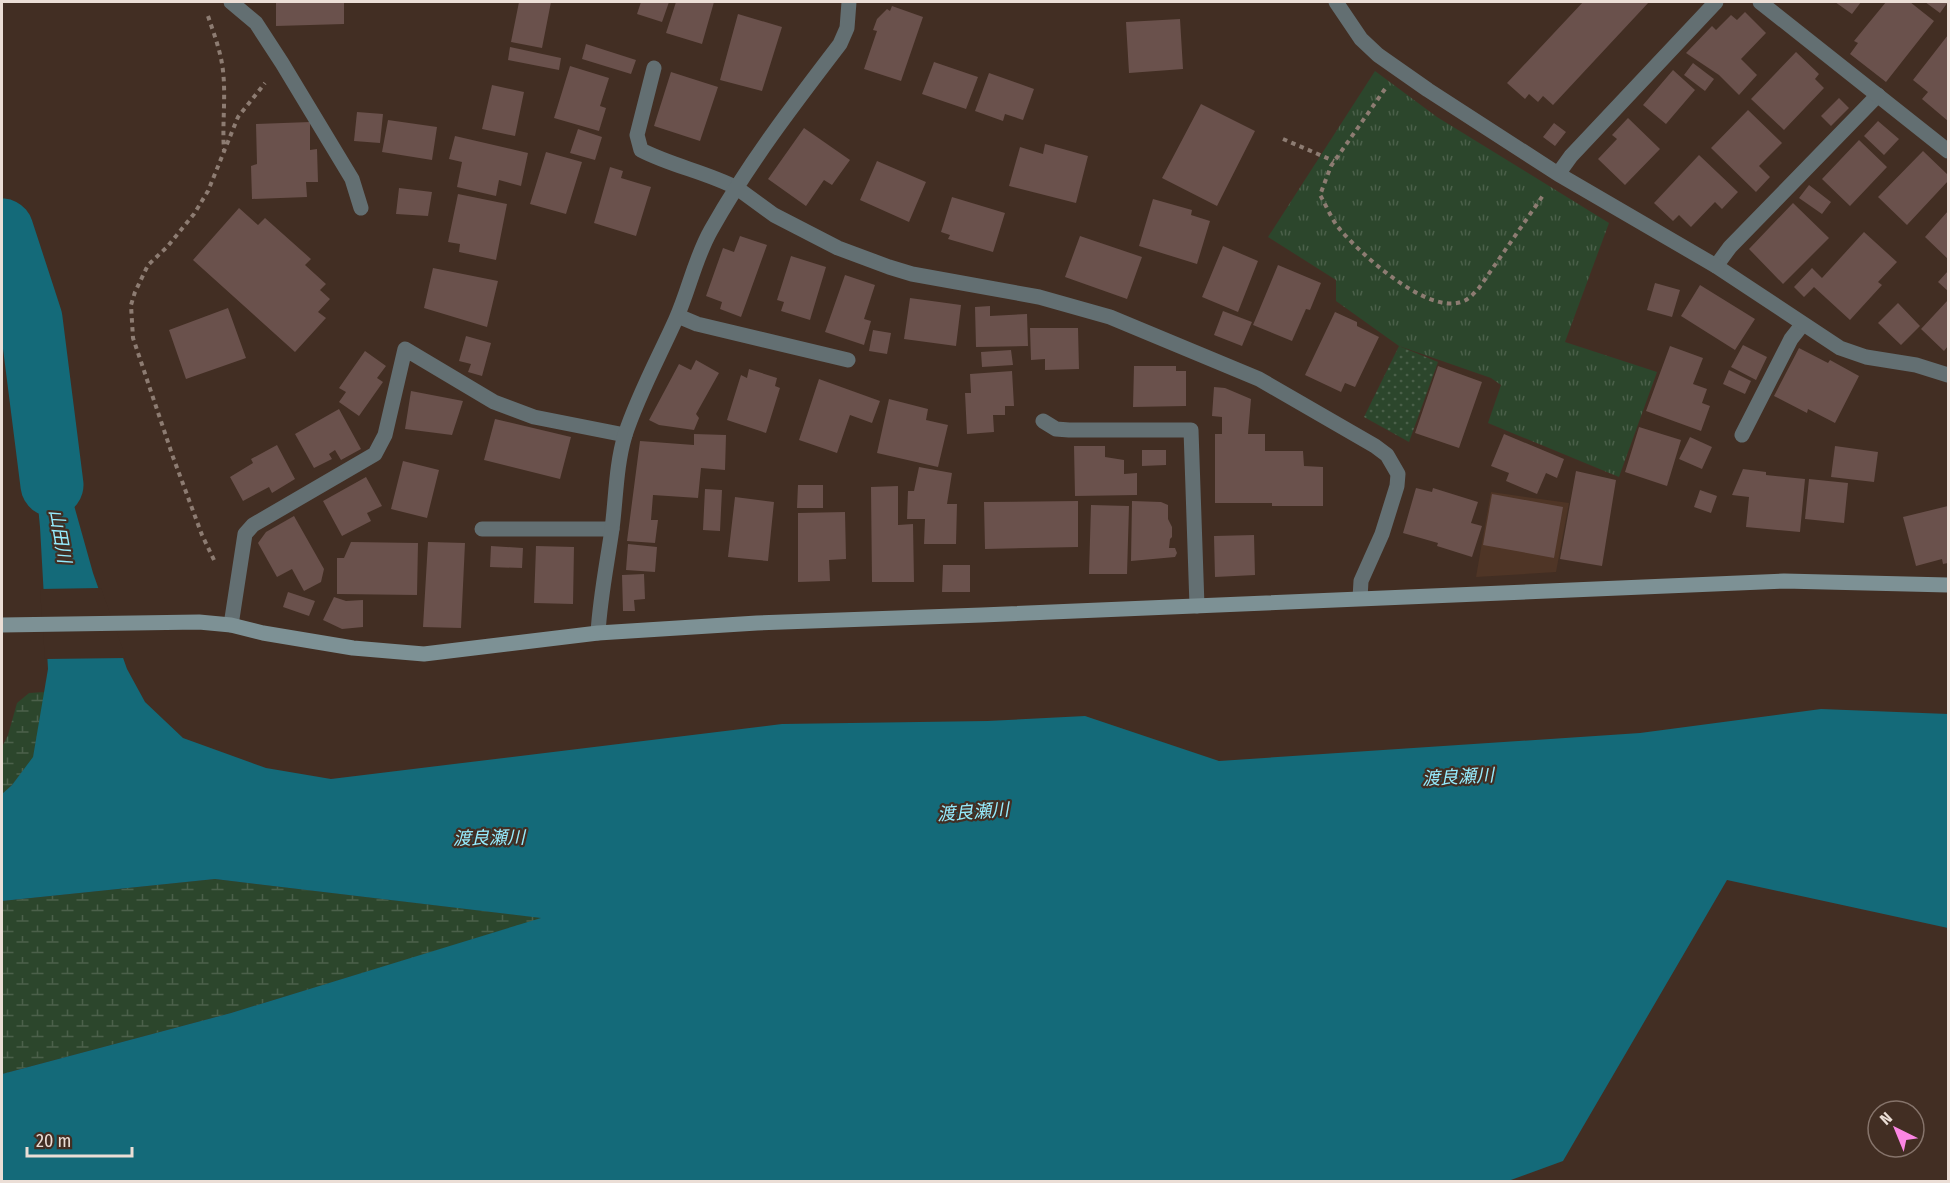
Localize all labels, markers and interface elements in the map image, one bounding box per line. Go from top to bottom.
water label: 山田川 [44,508,76,566]
water label: 渡良瀬川 [1421,764,1497,790]
water label: 渡良瀬川 [936,798,1012,825]
water label: 渡良瀬川 [453,826,527,850]
north arrow [1866,1099,1926,1159]
text: N [1876,1108,1896,1129]
scale bar [27,1120,132,1158]
text: 20 m [36,1130,71,1152]

